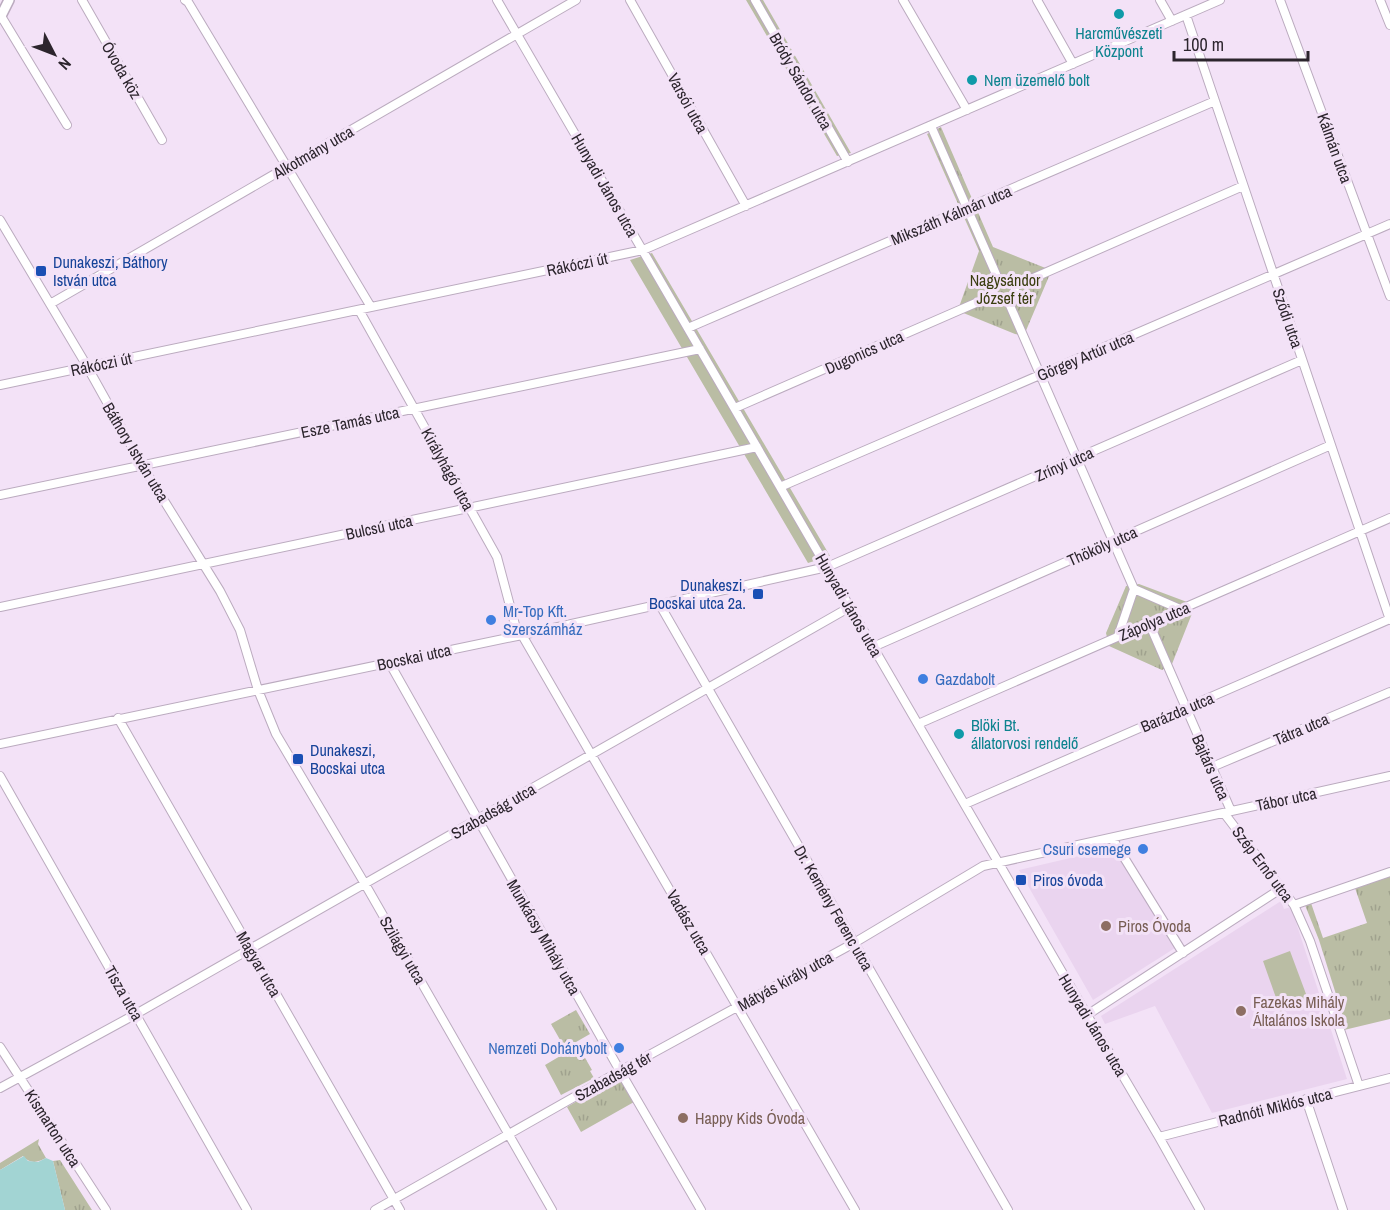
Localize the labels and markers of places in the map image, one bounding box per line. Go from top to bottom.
marker: Harcművészeti Központ [1112,7,1126,21]
place label: Harcművészeti Központ [1075,22,1163,62]
place label: Nem üzemelő bolt [984,69,1090,91]
marker: Nem üzemelő bolt [965,73,979,87]
place label: Dunakeszi, Báthory István utca [53,251,168,291]
marker: Dunakeszi, Báthory István utca [34,264,48,278]
place label: Dunakeszi, Bocskai utca 2a. [649,574,746,614]
marker: Dunakeszi, Bocskai utca 2a. [751,587,765,601]
place label: Mr-Top Kft. Szerszámház [503,600,583,640]
marker: Mr-Top Kft. Szerszámház [484,613,498,627]
place label: Gazdabolt [935,668,995,690]
marker: Gazdabolt [916,672,930,686]
place label: Blöki Bt. állatorvosi rendelő [971,714,1078,754]
marker: Blöki Bt. állatorvosi rendelő [952,727,966,741]
place label: Dunakeszi, Bocskai utca [310,739,386,779]
marker: Dunakeszi, Bocskai utca [291,752,305,766]
place label: Csuri csemege [1043,838,1131,860]
marker: Csuri csemege [1136,842,1150,856]
place label: Piros óvoda [1033,869,1104,891]
marker: Piros óvoda [1014,873,1028,887]
place label: Piros Óvoda [1118,915,1192,937]
marker: Piros Óvoda [1099,919,1113,933]
place label: Fazekas Mihály Általános Iskola [1252,991,1346,1031]
marker: Fazekas Mihály Általános Iskola [1234,1004,1248,1018]
place label: Nemzeti Dohánybolt [488,1037,607,1059]
marker: Nemzeti Dohánybolt [612,1041,626,1055]
place label: Happy Kids Óvoda [695,1107,806,1129]
marker: Happy Kids Óvoda [676,1111,690,1125]

